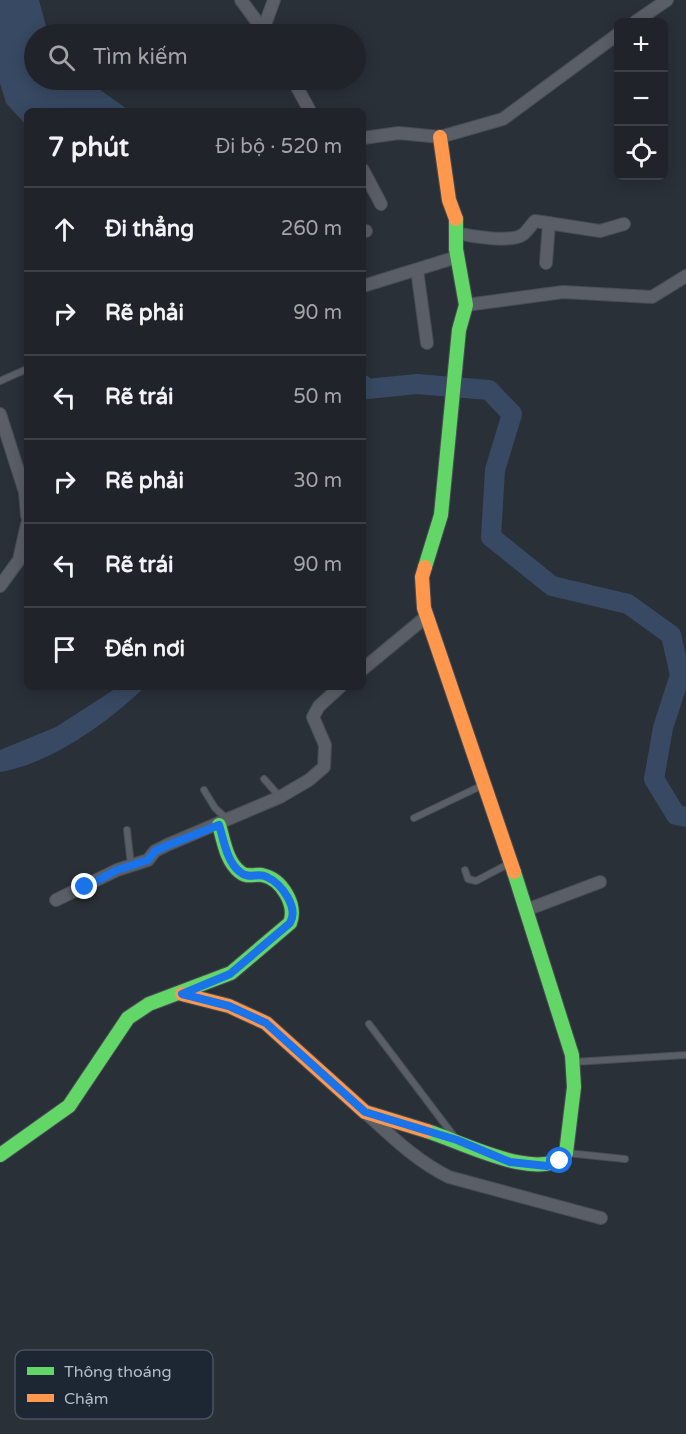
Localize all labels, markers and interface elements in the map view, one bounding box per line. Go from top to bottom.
map controls [614,18,668,180]
button: + [614,18,668,72]
search box [24,24,366,90]
icon: search [45,41,78,74]
text: Tìm kiếm [93,44,188,70]
button: − [614,72,668,126]
button: locate [614,126,668,180]
text: 7 phút [48,132,129,163]
text: Đi bộ · 520 m [215,135,342,159]
icon: ahead [48,213,81,246]
text: Đi thẳng [105,216,194,242]
text: 260 m [281,217,342,241]
icon: right [48,297,81,330]
text: Rẽ phải [105,300,184,326]
text: 90 m [293,301,342,325]
icon: left [48,381,81,414]
text: Rẽ trái [105,384,174,410]
text: 50 m [293,385,342,409]
icon: right [48,465,81,498]
text: Rẽ phải [105,468,184,494]
text: 30 m [293,469,342,493]
icon: left [48,549,81,582]
text: Rẽ trái [105,552,174,578]
text: 90 m [293,553,342,577]
icon: arrive [48,633,81,666]
text: Đến nơi [105,636,185,662]
route end [71,873,97,899]
route start [546,1147,572,1173]
legend [15,1350,213,1419]
text: Thông thoáng [64,1362,172,1382]
text: Chậm [64,1389,109,1409]

